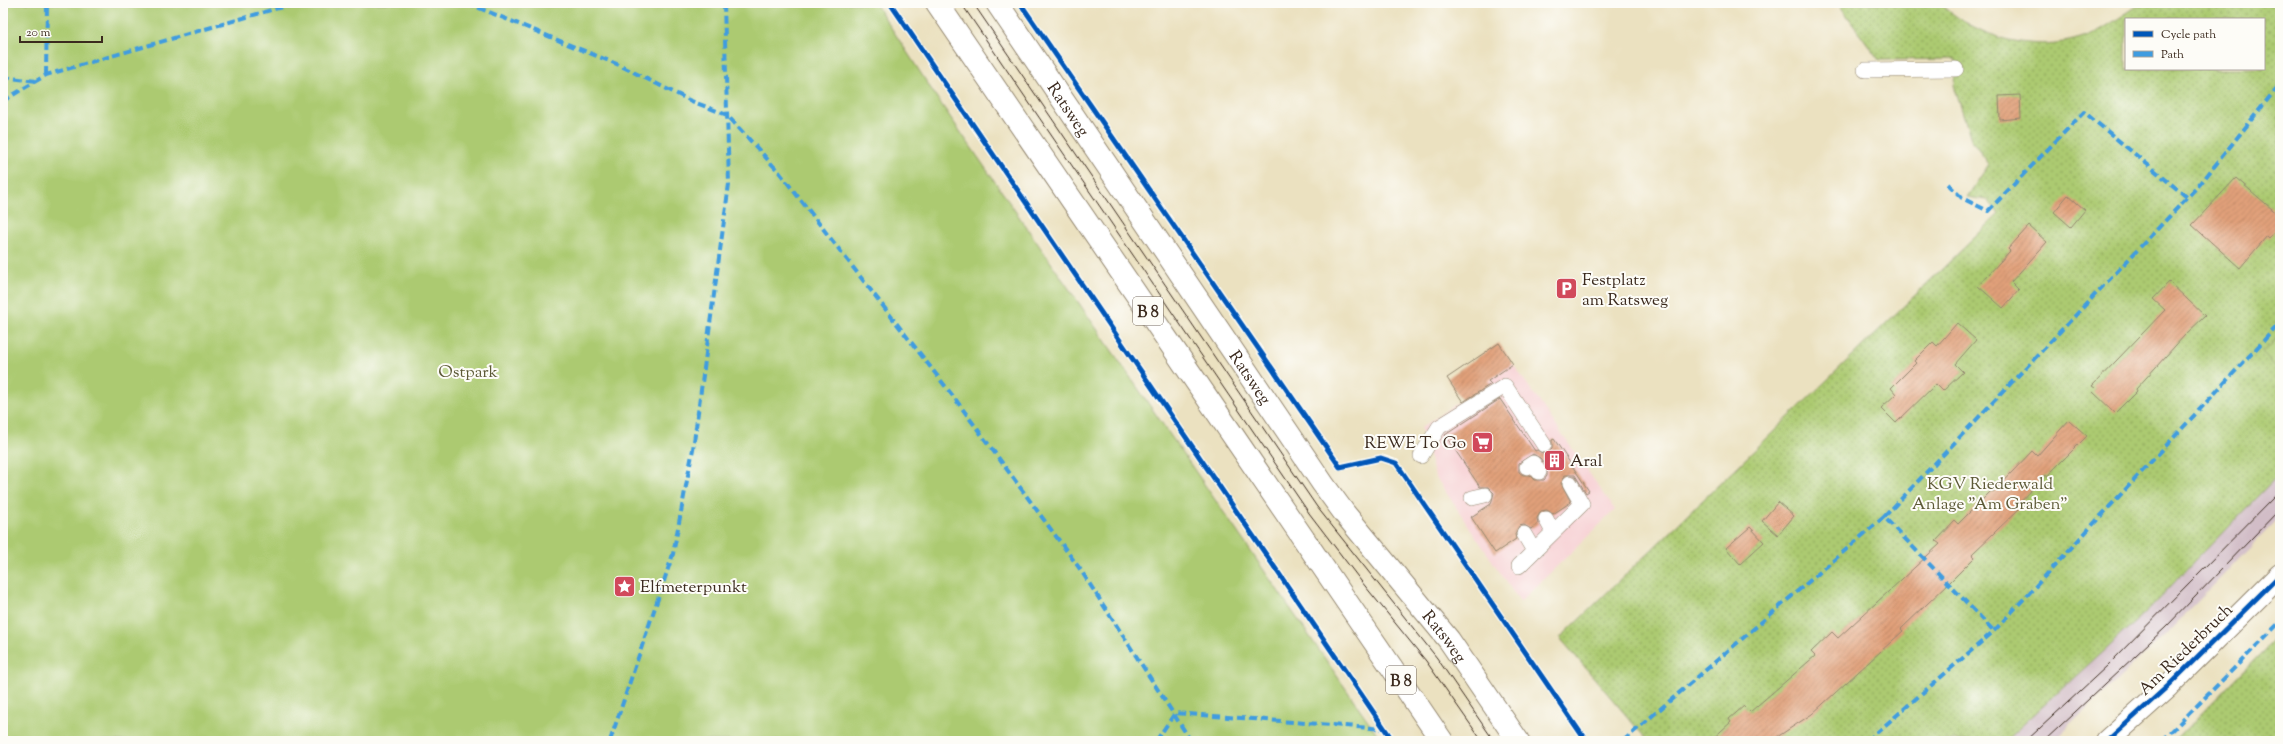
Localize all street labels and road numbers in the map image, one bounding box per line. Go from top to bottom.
street label: Ratsweg [1040,78,1094,142]
road number: B 8 [1133,297,1163,325]
street label: Ratsweg [1222,346,1276,410]
street label: Am Riederbruch [2134,599,2239,702]
street label: Ratsweg [1415,606,1471,668]
road number: B 8 [1386,666,1416,694]

